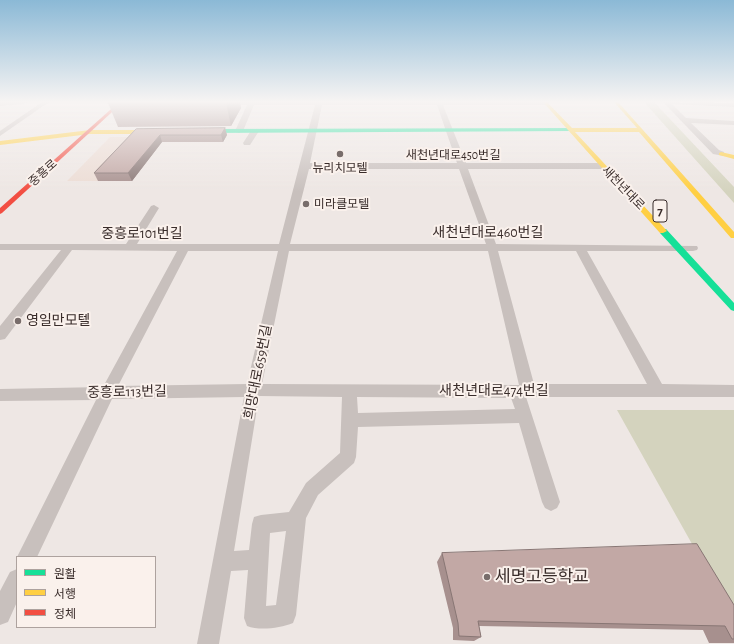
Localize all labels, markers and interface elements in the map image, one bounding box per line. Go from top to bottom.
street label: 새천년대로450번길 [406,148,500,162]
marker: 뉴리치모텔 [335,149,345,159]
street label: 중흥로 [26,157,60,189]
place label: 뉴리치모텔 [312,161,368,175]
street label: 새천년대로 [599,163,647,213]
place label: 미라클모텔 [314,197,369,211]
marker: 미라클모텔 [301,199,311,209]
road number: 7 [653,200,667,222]
street label: 새천년대로460번길 [433,225,543,241]
street label: 중흥로101번길 [101,226,183,242]
place label: 영일만모텔 [26,313,90,329]
marker: 영일만모텔 [13,316,23,326]
street label: 희망대로659번길 [241,323,275,421]
street label: 중흥로113번길 [87,383,167,401]
street label: 새천년대로474번길 [439,383,549,399]
legend [16,556,156,628]
place label: 세명고등학교 [495,567,589,587]
text: 원활 [54,568,76,580]
marker: 세명고등학교 [482,572,492,582]
text: 서행 [54,588,76,600]
text: 정체 [54,608,76,620]

